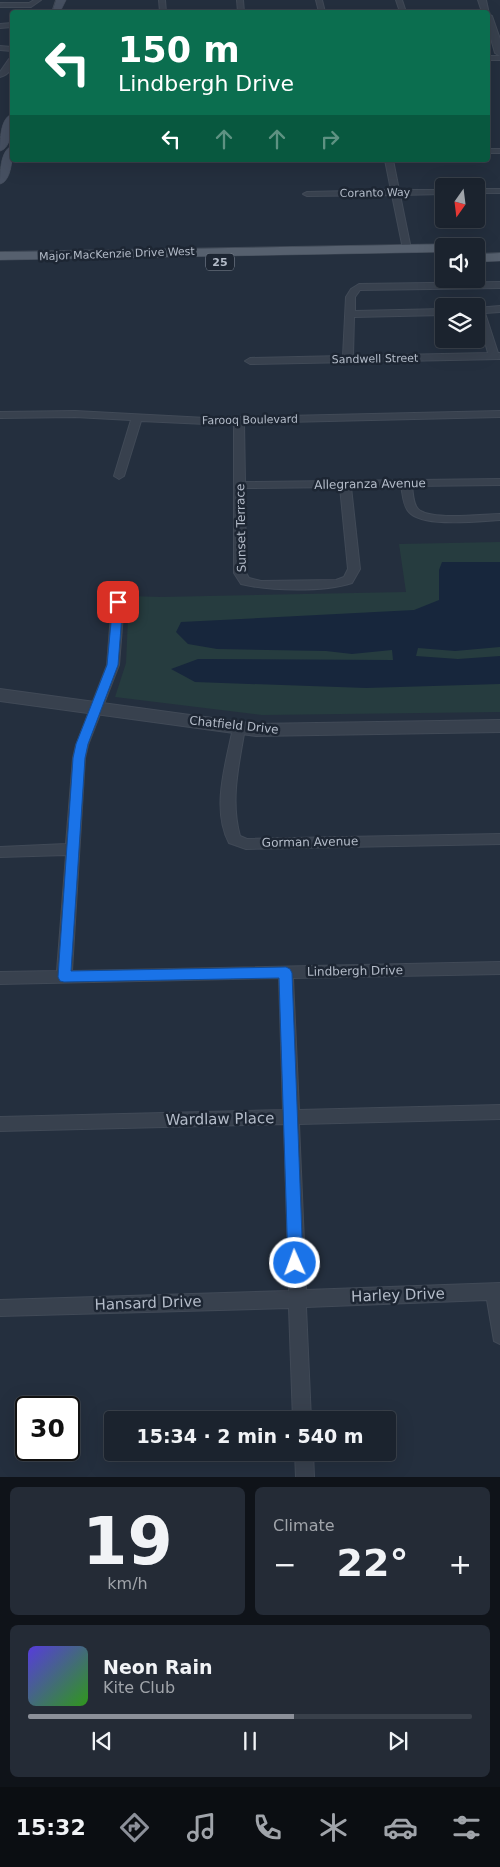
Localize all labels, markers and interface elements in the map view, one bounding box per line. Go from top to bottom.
icon: left [35,30,100,95]
text: 150 m [118,30,240,70]
text: Lindbergh Drive [118,71,294,96]
icon: left [157,125,185,153]
icon: ahead [210,125,238,153]
icon: ahead [263,125,291,153]
icon: right [316,125,344,153]
north arrow [435,178,485,228]
map controls [435,178,485,348]
street label: Coranto Way [340,186,411,200]
button: sound [435,238,485,288]
street label: Major MacKenzie Drive West [39,245,196,263]
road number: 25 [206,253,234,270]
button: layers [435,298,485,348]
street label: Sandwell Street [332,352,419,366]
street label: Farooq Boulevard [202,413,298,427]
street label: Allegranza Avenue [314,476,426,492]
street label: Sunset Terrace [233,484,249,572]
pin [97,581,139,623]
icon: arrive [104,588,132,616]
street label: Chatfield Drive [189,713,279,737]
street label: Gorman Avenue [262,834,358,850]
street label: Lindbergh Drive [307,963,403,979]
street label: Wardlaw Place [165,1109,275,1129]
position arrow [268,1236,320,1288]
street label: Harley Drive [351,1284,445,1306]
street label: Hansard Drive [94,1292,202,1314]
speed limit sign: 30 [15,1396,80,1461]
text: 15:34 · 2 min · 540 m [136,1425,364,1447]
text: 19 [82,1504,173,1579]
text: Climate [273,1516,335,1535]
text: 22° [337,1541,408,1585]
text: − [273,1548,296,1581]
text: + [449,1548,472,1581]
text: km/h [107,1574,148,1593]
text: Neon Rain [103,1656,212,1678]
text: Kite Club [103,1678,175,1697]
icon: previous [88,1727,116,1755]
icon: pause [236,1727,264,1755]
icon: next [384,1727,412,1755]
icon: directions [117,1810,152,1845]
icon: music [184,1810,219,1845]
icon: phone [250,1810,285,1845]
icon: climate [316,1810,351,1845]
icon: car [383,1810,418,1845]
icon: filters [449,1810,484,1845]
text: 15:32 [16,1815,86,1840]

